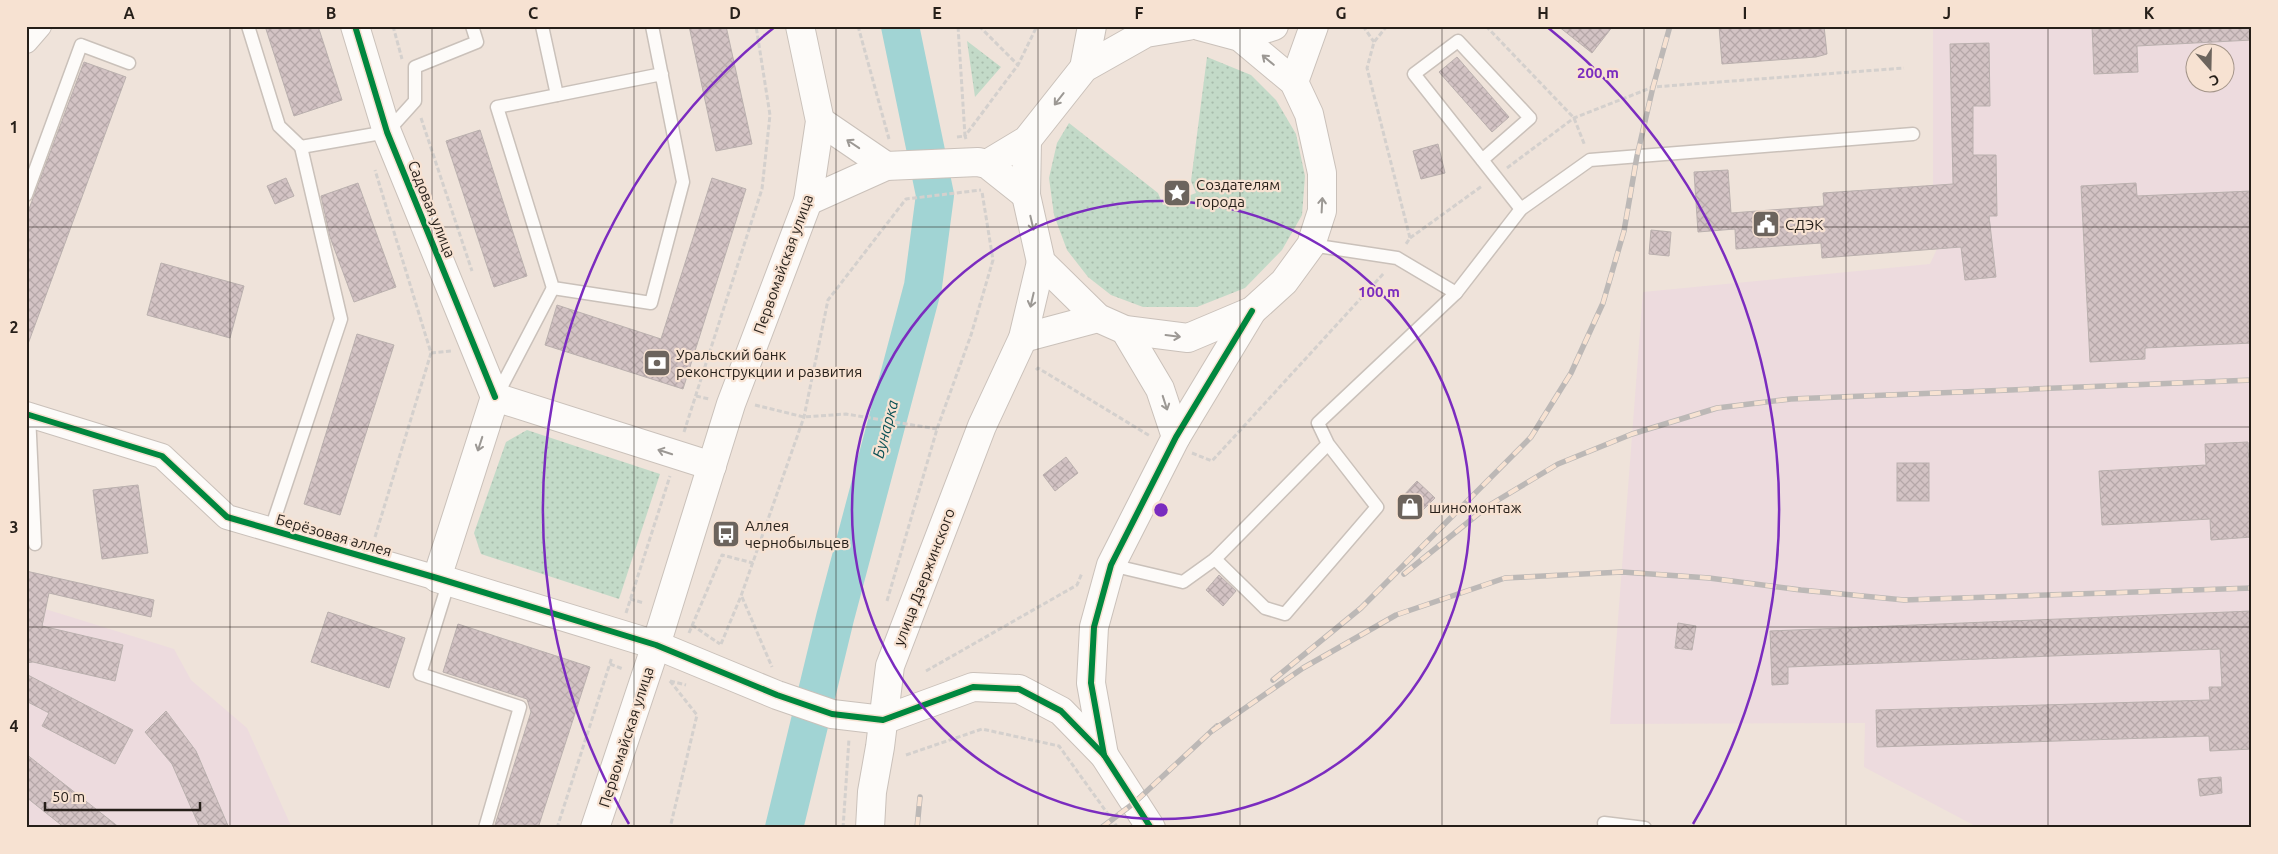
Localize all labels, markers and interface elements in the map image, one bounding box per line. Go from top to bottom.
text: A [123,4,135,22]
text: B [326,4,336,22]
text: C [528,4,538,22]
text: D [729,4,741,22]
text: E [932,4,942,22]
text: F [1135,4,1144,22]
text: G [1335,4,1347,22]
text: H [1537,4,1549,22]
text: I [1743,4,1747,22]
text: J [1943,4,1951,22]
text: K [2144,4,2155,22]
north arrow [2186,42,2236,92]
one-way arrow [1262,55,1275,66]
text: 200 m [1577,64,1619,81]
text: С [2207,71,2221,89]
one-way arrow [1054,93,1065,106]
text: 1 [9,118,19,136]
one-way arrow [846,139,860,149]
street label: Садовая улица [405,158,459,260]
place label: Создателям города [1196,176,1280,210]
place icon: Создателям города [1162,178,1192,208]
street label: Первомайская улица [750,192,816,336]
one-way arrow [1317,198,1326,214]
public building icon: СДЭК [1751,209,1781,239]
one-way arrow [1028,214,1038,230]
place label: СДЭК [1785,216,1823,233]
text: 100 m [1358,283,1400,300]
one-way arrow [1027,292,1036,308]
text: 2 [9,318,19,336]
one-way arrow [1165,331,1181,341]
place label: Уральский банк реконструкции и развития [676,346,862,380]
bank icon: Уральский банк реконструкции и развития [642,348,672,378]
one-way arrow [1161,395,1170,411]
water label: Бунарка [869,398,901,460]
one-way arrow [475,436,485,452]
one-way arrow [658,446,674,456]
shop icon: шиномонтаж [1395,492,1425,522]
place label: шиномонтаж [1429,499,1522,516]
centre of rings [1152,501,1170,519]
street label: улица Дзержинского [890,506,958,648]
street label: Берёзовая аллея [274,510,394,560]
place label: Аллея чернобыльцев [745,517,849,551]
text: 3 [9,518,19,536]
bus stop icon: Аллея чернобыльцев [711,519,741,549]
street label: Первомайская улица [595,665,657,809]
text: 4 [9,717,19,735]
scale bar [45,779,200,811]
text: 50 m [52,788,85,805]

